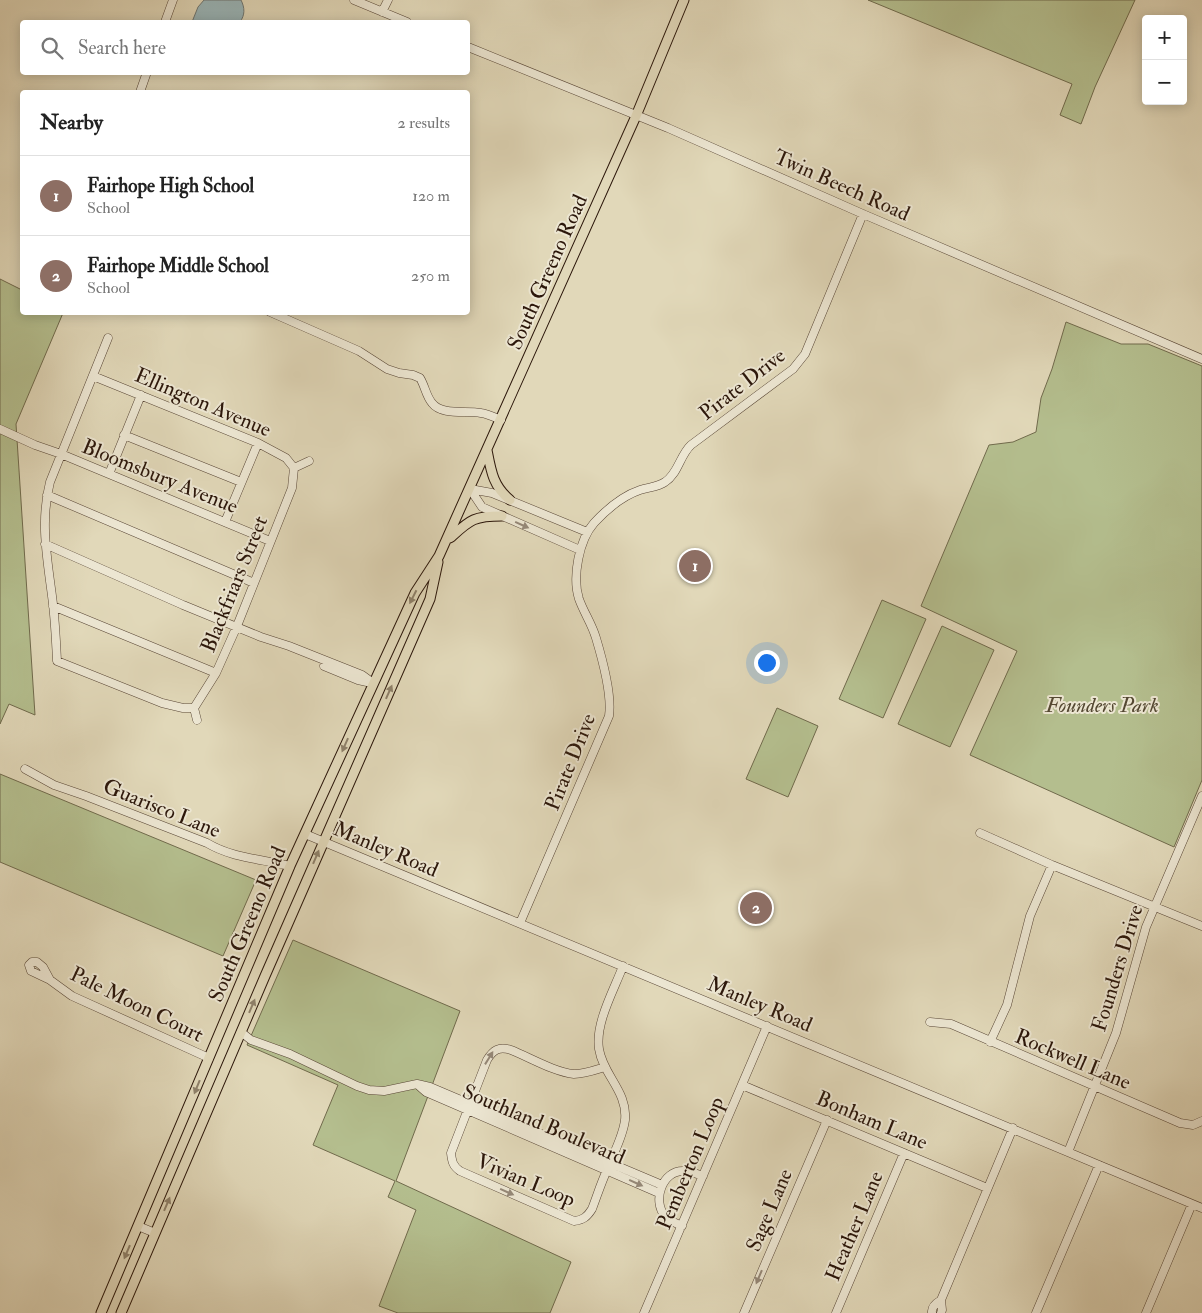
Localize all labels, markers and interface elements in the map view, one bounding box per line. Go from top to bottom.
map controls [1142,15,1187,105]
button: + [1142,15,1187,60]
search box [20,20,470,75]
icon: search [38,34,66,62]
text: Search here [78,36,166,60]
button: − [1142,60,1187,105]
text: Nearby [40,109,103,136]
text: 2 results [397,113,450,133]
street label: Twin Beech Road [770,143,915,228]
text: Fairhope High School [87,174,254,198]
text: 1 [53,186,59,206]
text: 120 m [412,186,450,206]
street label: South Greeno Road [501,190,594,354]
text: School [87,198,130,218]
text: Fairhope Middle School [87,254,269,278]
text: 2 [52,266,60,286]
text: 250 m [411,266,450,286]
text: School [87,278,130,298]
street label: Pirate Drive [694,342,791,427]
street label: Ellington Avenue [131,362,275,443]
street label: Bloomsbury Avenue [78,433,242,520]
street label: Blackfriars Street [195,512,274,656]
one-way arrow [515,522,529,530]
pin: 1 [679,547,711,585]
one-way arrow [409,590,417,605]
your location [754,650,780,676]
one-way arrow [385,685,393,699]
park label: Founders Park [1044,692,1159,719]
street label: Pirate Drive [539,709,602,815]
one-way arrow [340,738,348,752]
street label: Guarisco Lane [99,773,225,844]
street label: Manley Road [329,815,443,884]
street label: South Greeno Road [202,841,293,1006]
one-way arrow [313,850,321,864]
pin: 2 [740,889,772,927]
street label: Founders Drive [1085,901,1150,1035]
street label: Pale Moon Court [66,960,208,1049]
street label: Manley Road [703,970,817,1039]
one-way arrow [248,999,256,1013]
street label: Rockwell Lane [1011,1023,1135,1096]
one-way arrow [485,1052,494,1065]
street label: Southland Boulevard [458,1078,630,1171]
one-way arrow [193,1080,201,1094]
street label: Bonham Lane [812,1085,932,1156]
street label: Pemberton Loop [650,1093,731,1234]
street label: Vivian Loop [472,1148,579,1213]
street label: Sage Lane [740,1165,799,1256]
street label: Heather Lane [819,1167,890,1285]
one-way arrow [629,1179,643,1187]
one-way arrow [500,1188,514,1196]
one-way arrow [164,1197,172,1211]
one-way arrow [122,1245,130,1260]
one-way arrow [754,1270,762,1284]

